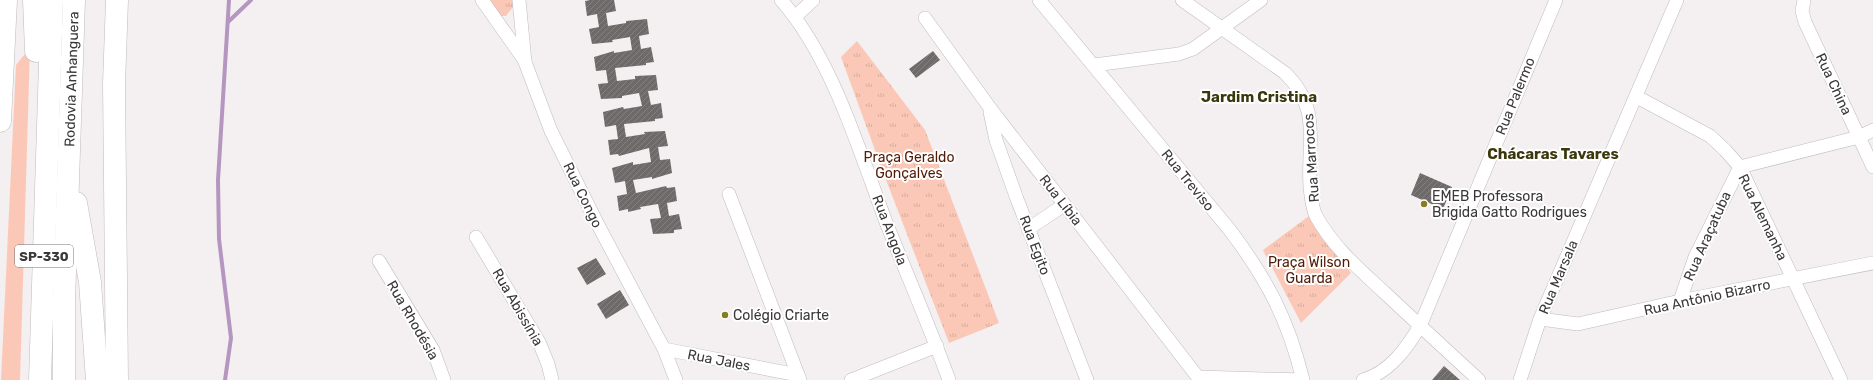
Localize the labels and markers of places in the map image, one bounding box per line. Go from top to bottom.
place label: EMEB Professora Brigida Gatto Rodrigues [1432,188,1587,221]
marker: EMEB Professora Brigida Gatto Rodrigues [1419,199,1429,209]
place label: Colégio Criarte [733,307,829,324]
marker: Colégio Criarte [720,310,730,320]

